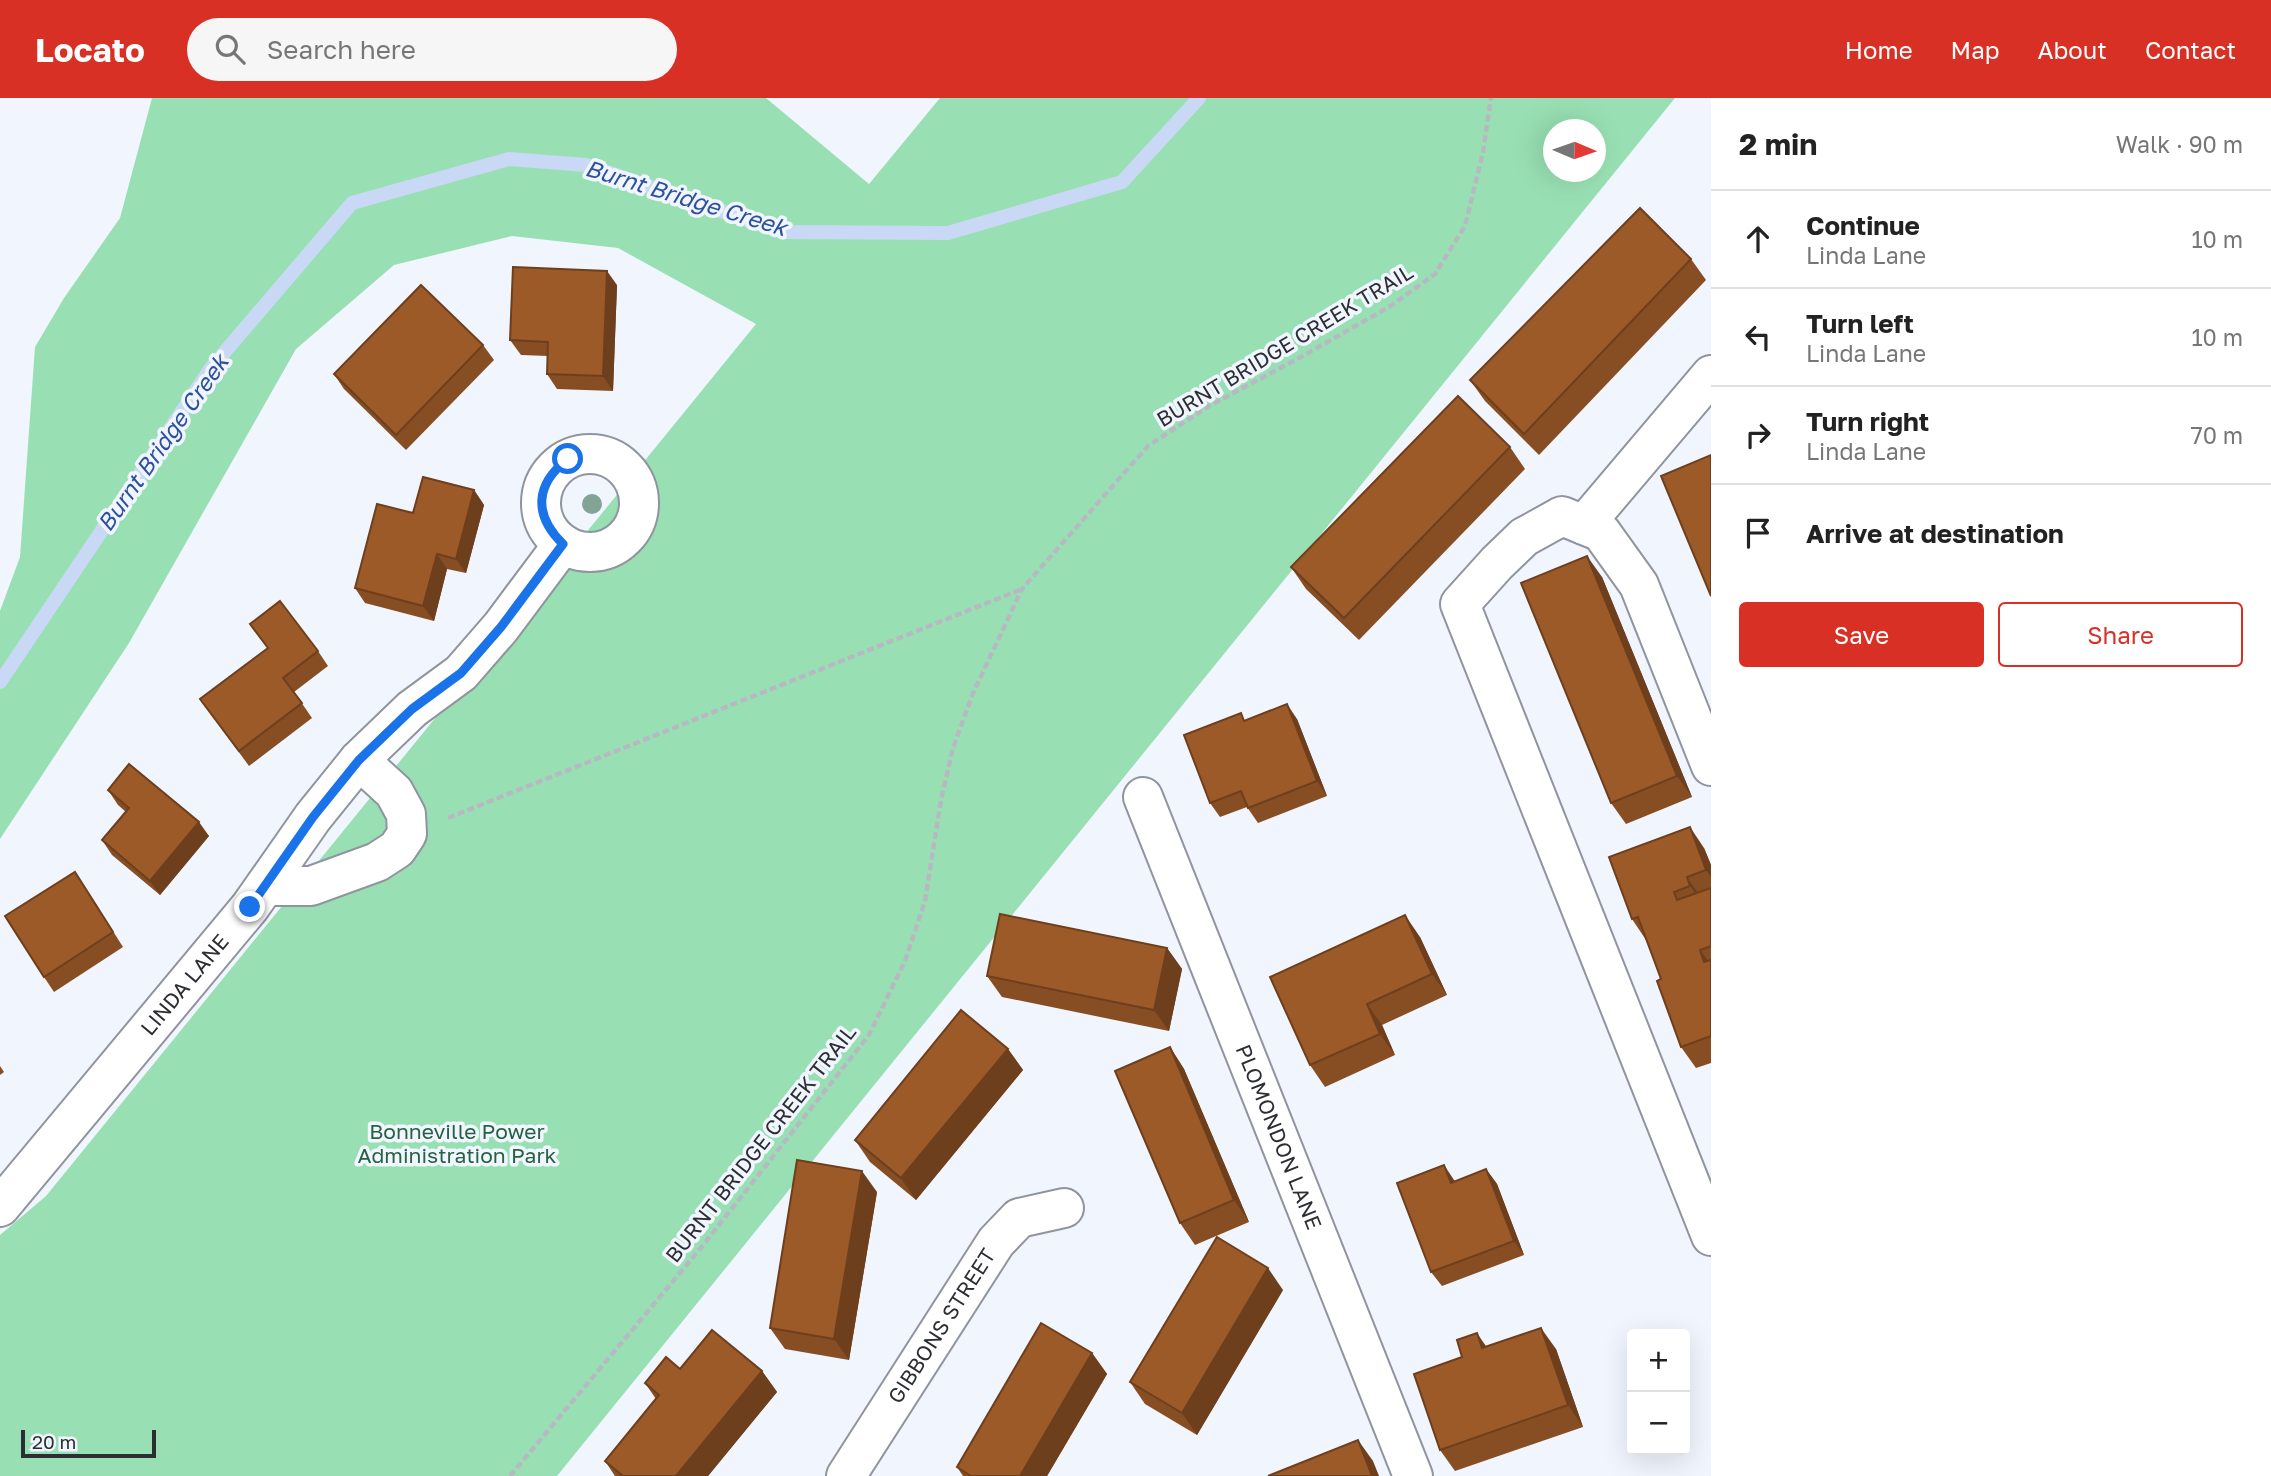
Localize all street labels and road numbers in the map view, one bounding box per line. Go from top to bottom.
street label: BURNT BRIDGE CREEK TRAIL [1152,258,1417,432]
street label: LINDA LANE [135,929,234,1040]
street label: BURNT BRIDGE CREEK TRAIL [659,1019,861,1267]
street label: PLOMONDON LANE [1231,1040,1328,1233]
street label: GIBBONS STREET [882,1243,1000,1408]

